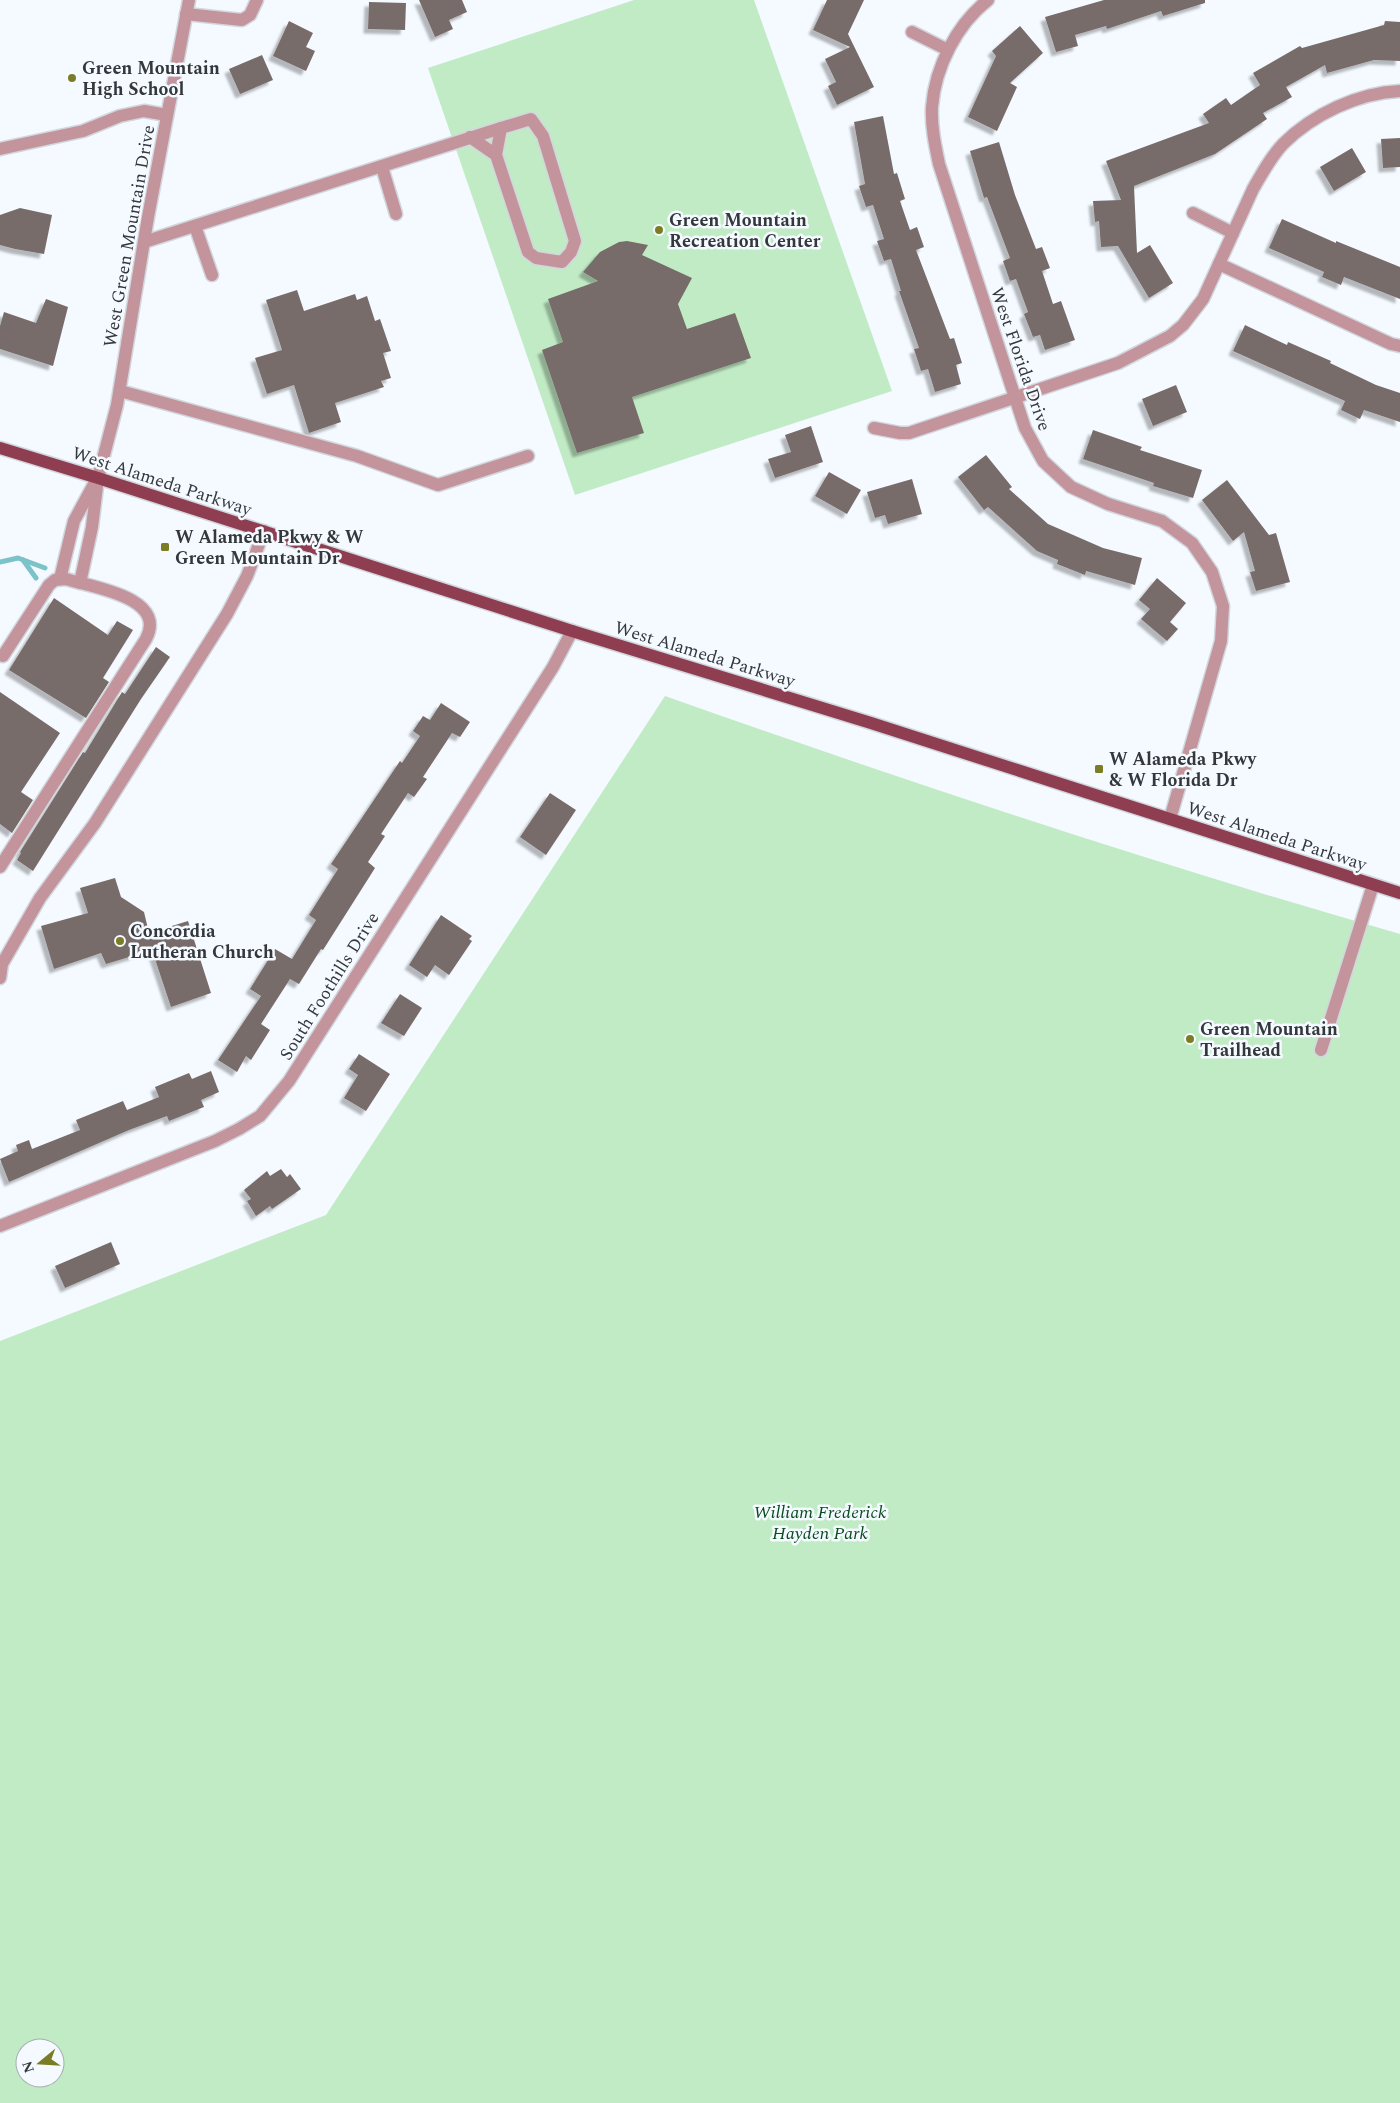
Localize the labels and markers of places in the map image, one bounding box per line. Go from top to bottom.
place label: Green Mountain High School [82,55,220,103]
marker: Green Mountain High School [66,72,78,84]
place label: Green Mountain Recreation Center [669,207,821,255]
marker: Green Mountain Recreation Center [653,224,665,236]
place label: W Alameda Pkwy & W Green Mountain Dr [175,524,364,572]
marker: W Alameda Pkwy & W Green Mountain Dr [159,541,171,553]
place label: W Alameda Pkwy & W Florida Dr [1109,746,1257,794]
marker: W Alameda Pkwy & W Florida Dr [1093,763,1105,775]
place label: Concordia Lutheran Church [130,918,274,966]
marker: Concordia Lutheran Church [114,935,126,947]
place label: Green Mountain Trailhead [1200,1016,1338,1064]
marker: Green Mountain Trailhead [1184,1033,1196,1045]

